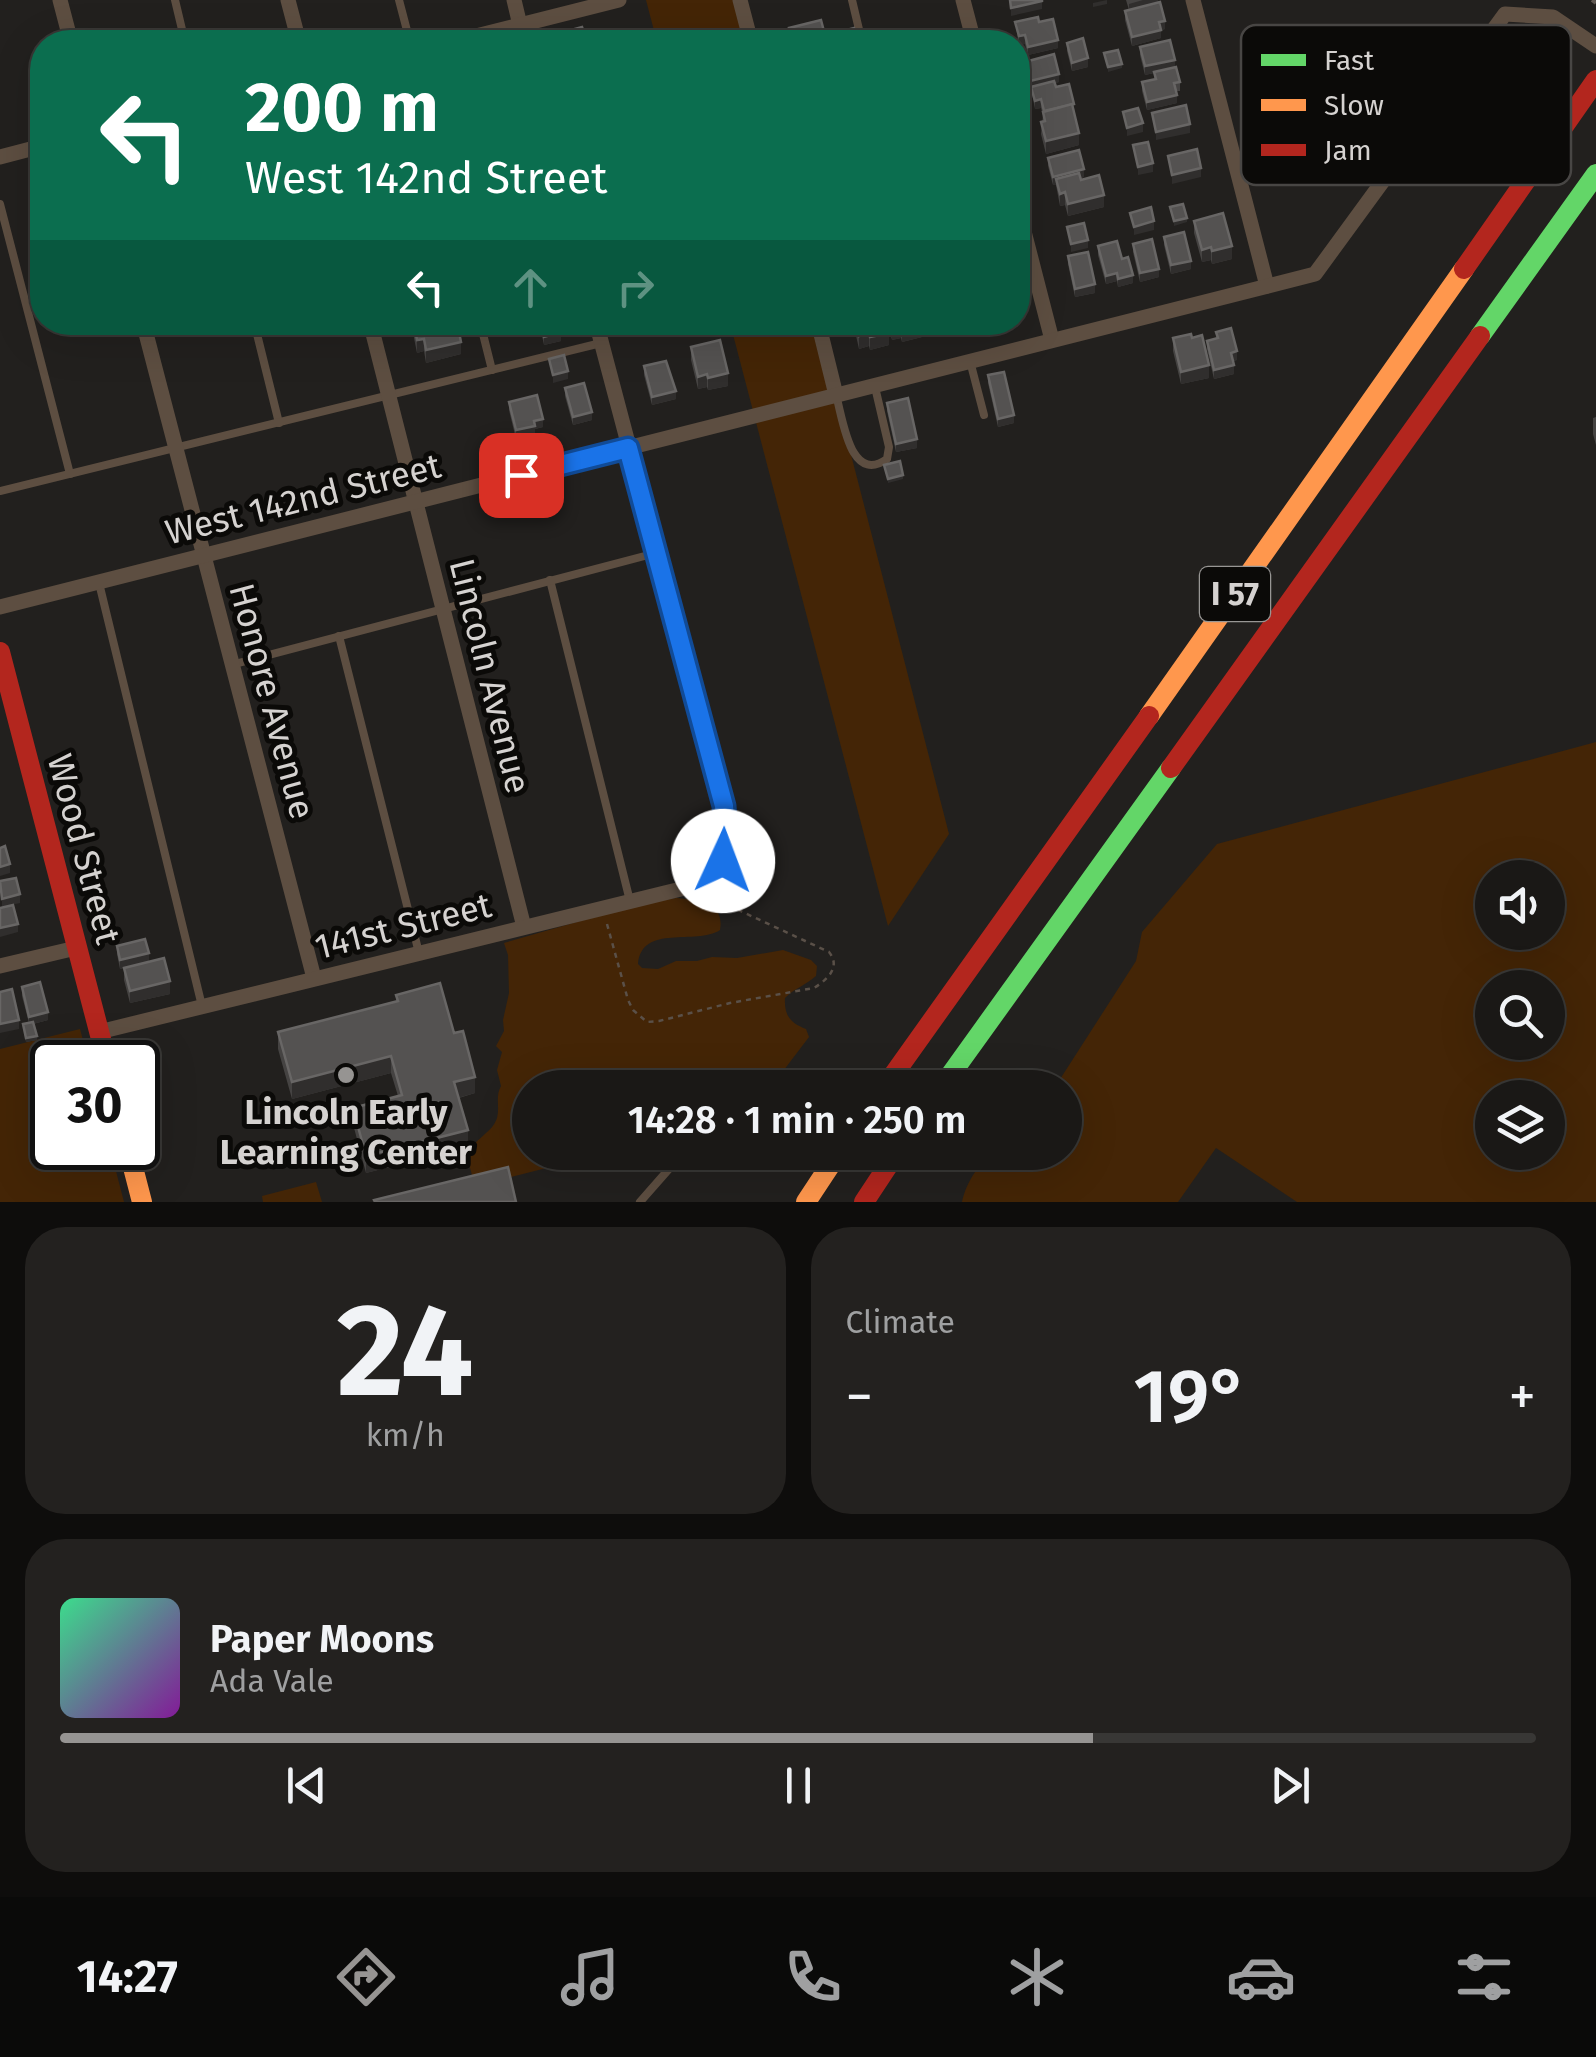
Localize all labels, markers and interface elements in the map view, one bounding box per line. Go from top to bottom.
legend [1241,25,1571,185]
text: Fast [1324,44,1375,77]
text: 200 m [245,66,439,150]
icon: left [80,70,210,200]
text: Slow [1324,89,1384,122]
text: Jam [1324,134,1372,167]
text: West 142nd Street [245,151,608,205]
icon: left [398,260,453,315]
icon: ahead [503,260,558,315]
icon: right [608,260,663,315]
pin [479,433,564,518]
street label: West 142nd Street [161,444,445,553]
icon: arrive [494,448,549,503]
street label: Lincoln Avenue [441,554,539,798]
road number: I 57 [1200,567,1270,621]
street label: Honore Avenue [220,579,324,823]
street label: Wood Street [39,750,130,949]
position arrow [671,809,775,913]
map controls [1475,860,1565,1170]
button: sound [1475,860,1565,950]
street label: 141st Street [311,884,496,968]
button: search [1475,970,1565,1060]
speed limit sign: 30 [30,1040,160,1170]
marker: Lincoln Early Learning Center [335,1064,357,1086]
button: layers [1475,1080,1565,1170]
place label: Lincoln Early Learning Center [220,1091,473,1173]
text: 14:28 · 1 min · 250 m [628,1097,966,1143]
text: 24 [337,1273,474,1429]
text: Climate [846,1303,955,1341]
text: 19° [1133,1352,1248,1442]
text: − [846,1364,873,1430]
text: + [1509,1364,1536,1430]
text: km/h [366,1416,445,1454]
text: Paper Moons [210,1616,434,1662]
text: Ada Vale [210,1662,334,1700]
icon: previous [279,1758,334,1813]
icon: pause [771,1758,826,1813]
icon: next [1263,1758,1318,1813]
icon: directions [331,1942,401,2012]
icon: music [555,1942,625,2012]
icon: phone [778,1942,848,2012]
icon: climate [1002,1942,1072,2012]
icon: car [1226,1942,1296,2012]
icon: filters [1449,1942,1519,2012]
text: 14:27 [77,1950,178,2004]

